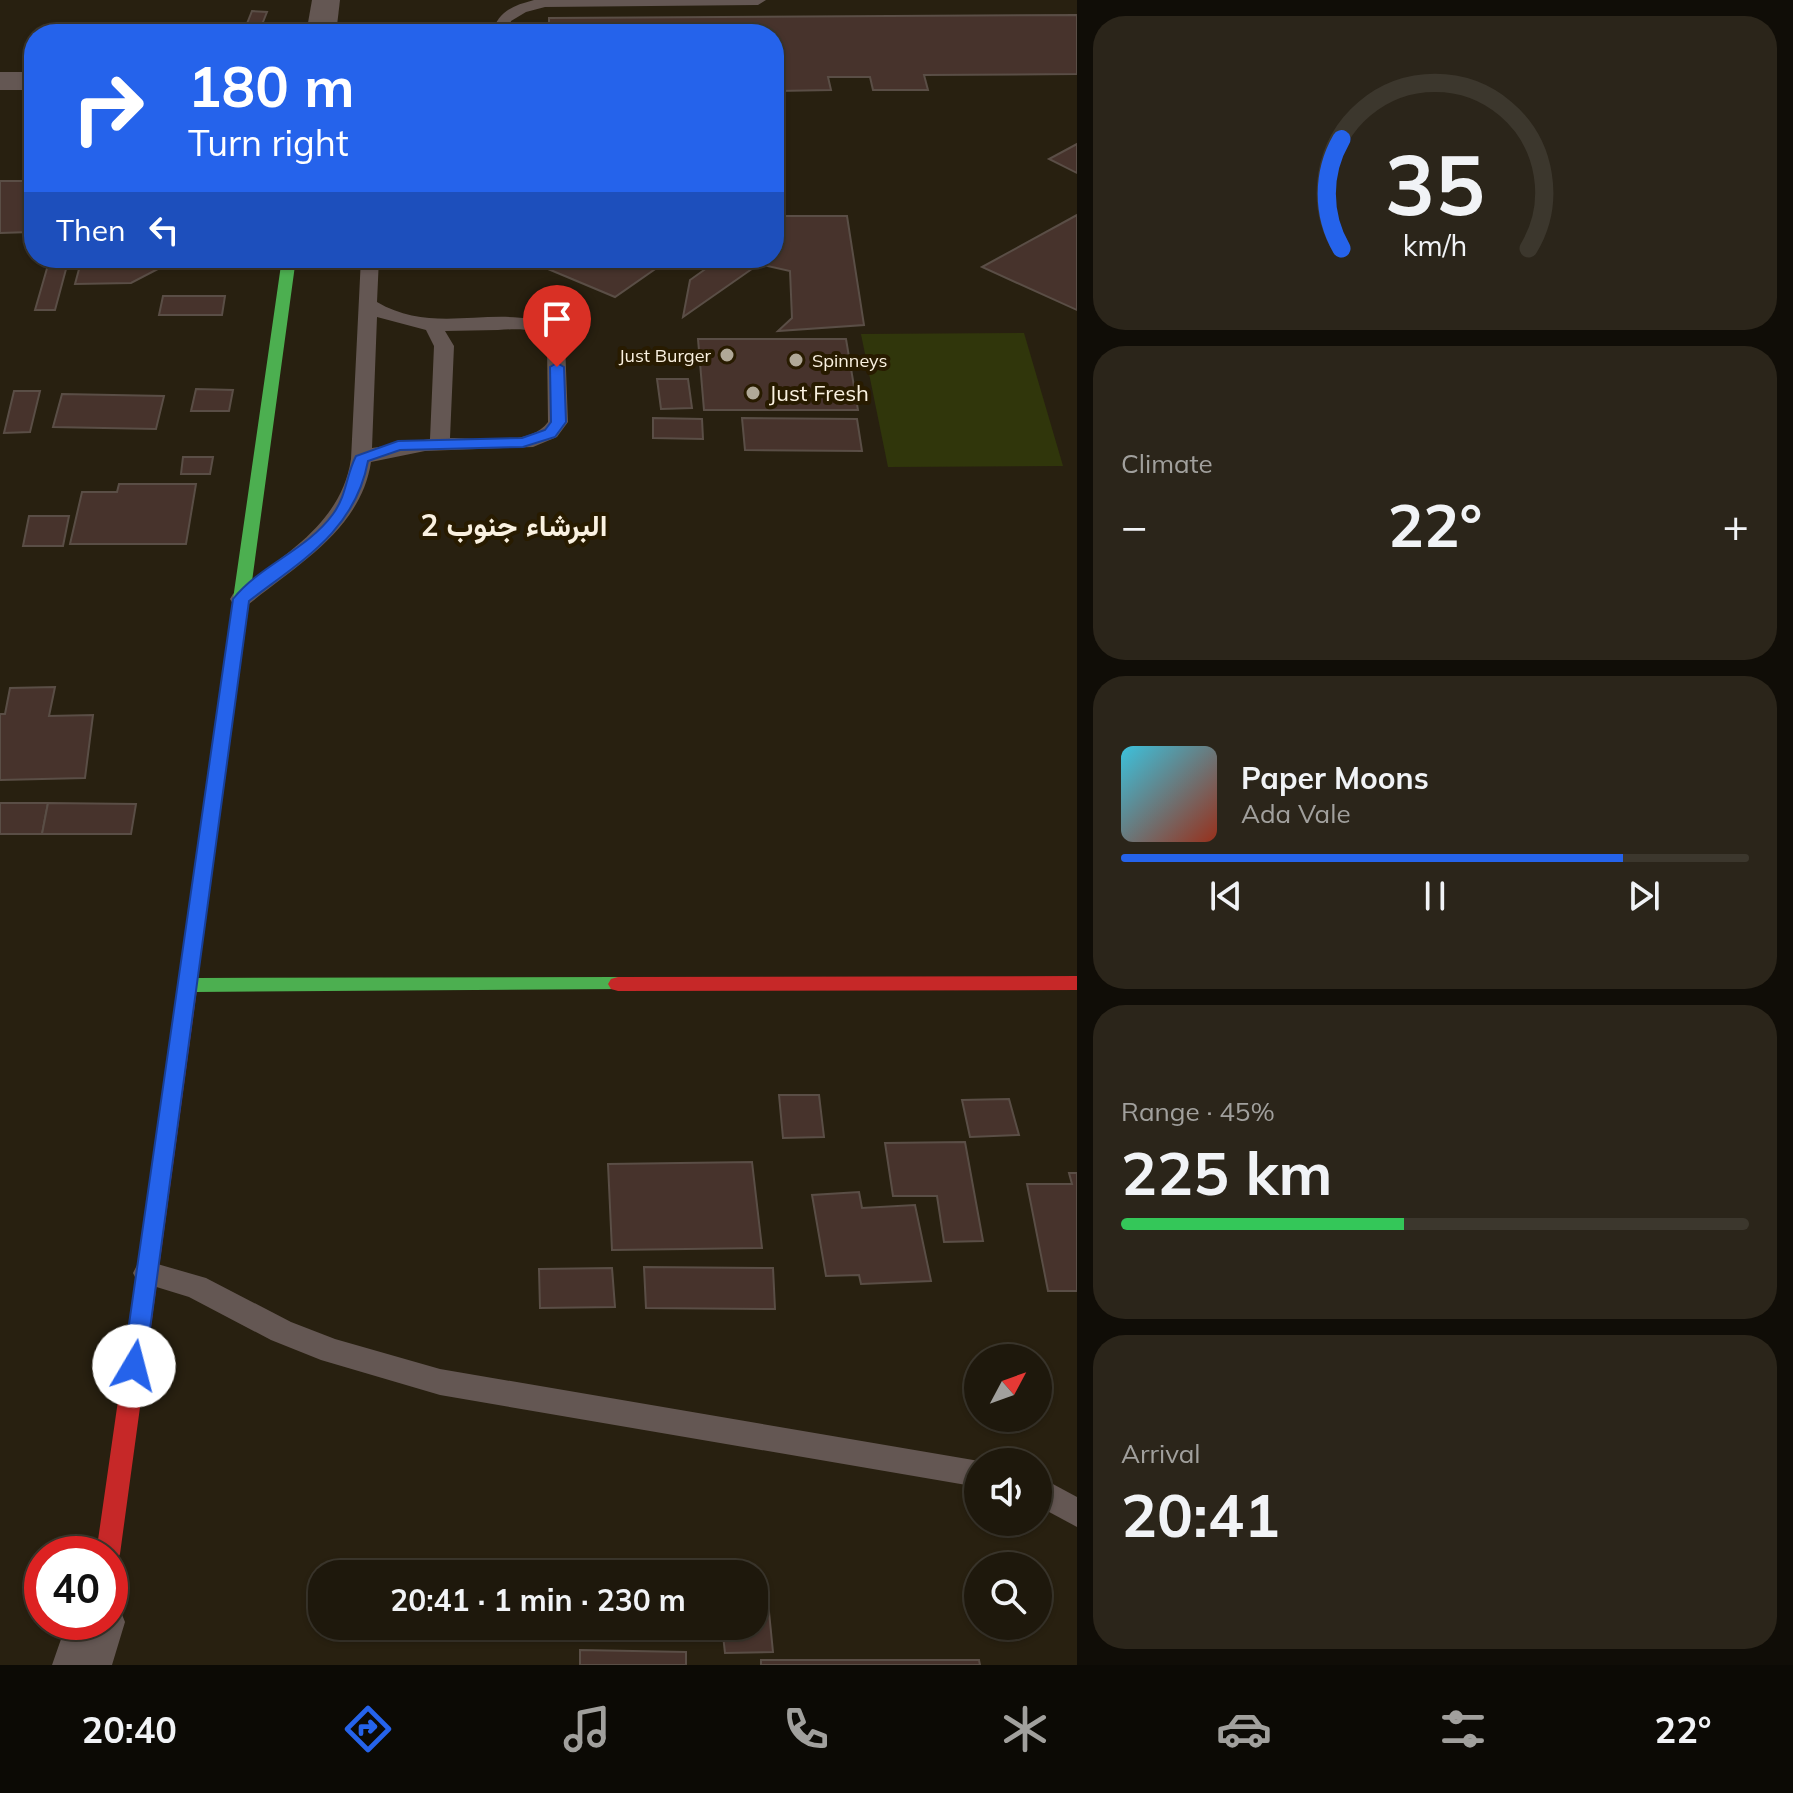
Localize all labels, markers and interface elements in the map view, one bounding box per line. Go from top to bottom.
text: 180 m [188,51,355,121]
icon: right [56,56,160,160]
text: Turn right [188,120,349,165]
text: 35 [1385,130,1485,235]
icon: left [142,208,186,252]
text: Then [56,211,126,249]
text: km/h [1403,227,1467,263]
pin [523,285,591,367]
icon: arrive [535,297,579,341]
place label: Just Burger [619,344,711,367]
marker: Just Burger [718,346,736,364]
place label: Spinneys [812,349,887,372]
marker: Spinneys [787,351,805,369]
place label: Just Fresh [769,379,869,407]
marker: Just Fresh [744,384,762,402]
text: Climate [1121,447,1213,480]
text: 22° [1388,487,1482,562]
text: − [1121,498,1147,553]
text: + [1723,498,1749,553]
district label: البرشاء جنوب 2 [420,506,608,544]
text: Paper Moons [1241,759,1429,797]
text: Ada Vale [1241,797,1351,830]
icon: previous [1204,874,1248,918]
icon: pause [1413,874,1457,918]
icon: next [1622,874,1666,918]
text: Range · 45% [1121,1095,1275,1128]
text: 225 km [1121,1135,1333,1210]
position arrow [92,1324,176,1408]
north arrow [964,1344,1052,1432]
map controls [964,1344,1052,1640]
text: Arrival [1121,1437,1201,1470]
button: sound [964,1448,1052,1536]
text: 20:41 [1121,1477,1280,1552]
speed limit sign: 40 [24,1536,128,1640]
button: search [964,1552,1052,1640]
text: 20:41 · 1 min · 230 m [390,1581,686,1619]
icon: directions [340,1701,396,1757]
icon: music [559,1701,615,1757]
icon: phone [778,1701,834,1757]
icon: climate [997,1701,1053,1757]
icon: car [1216,1701,1272,1757]
icon: filters [1435,1701,1491,1757]
text: 20:40 [82,1707,177,1752]
text: 22° [1655,1707,1711,1752]

